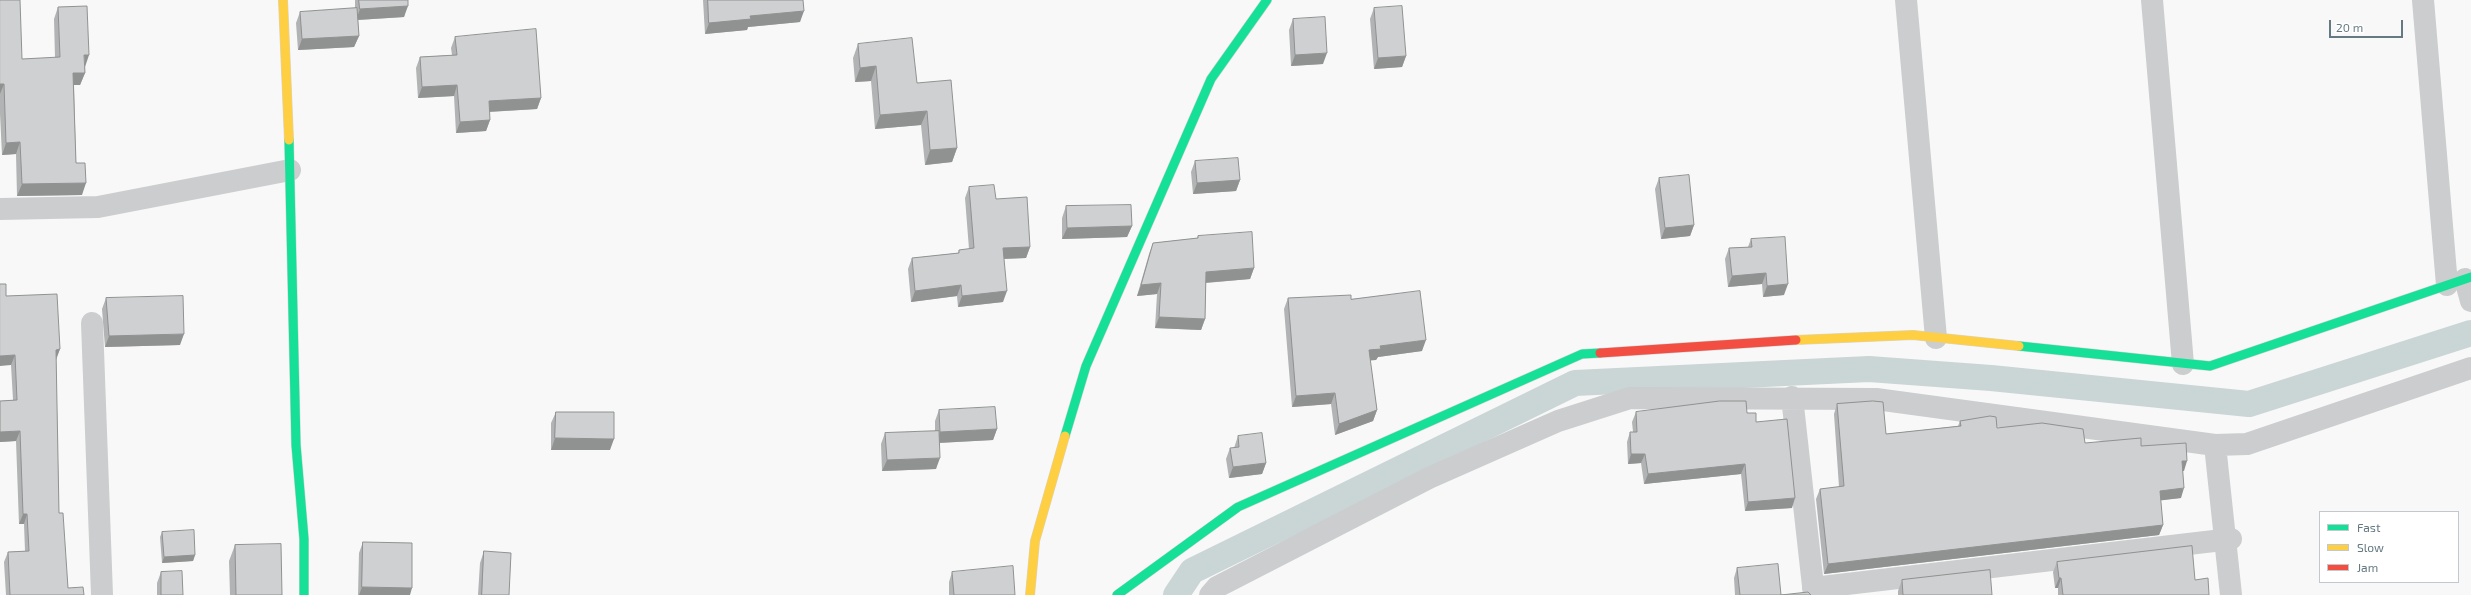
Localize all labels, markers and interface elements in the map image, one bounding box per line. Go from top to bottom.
scale bar [2331,12,2405,38]
text: 20 m [2336,20,2363,34]
legend [2319,511,2459,583]
text: Fast [2357,520,2380,534]
text: Slow [2357,540,2384,554]
text: Jam [2357,560,2378,574]

